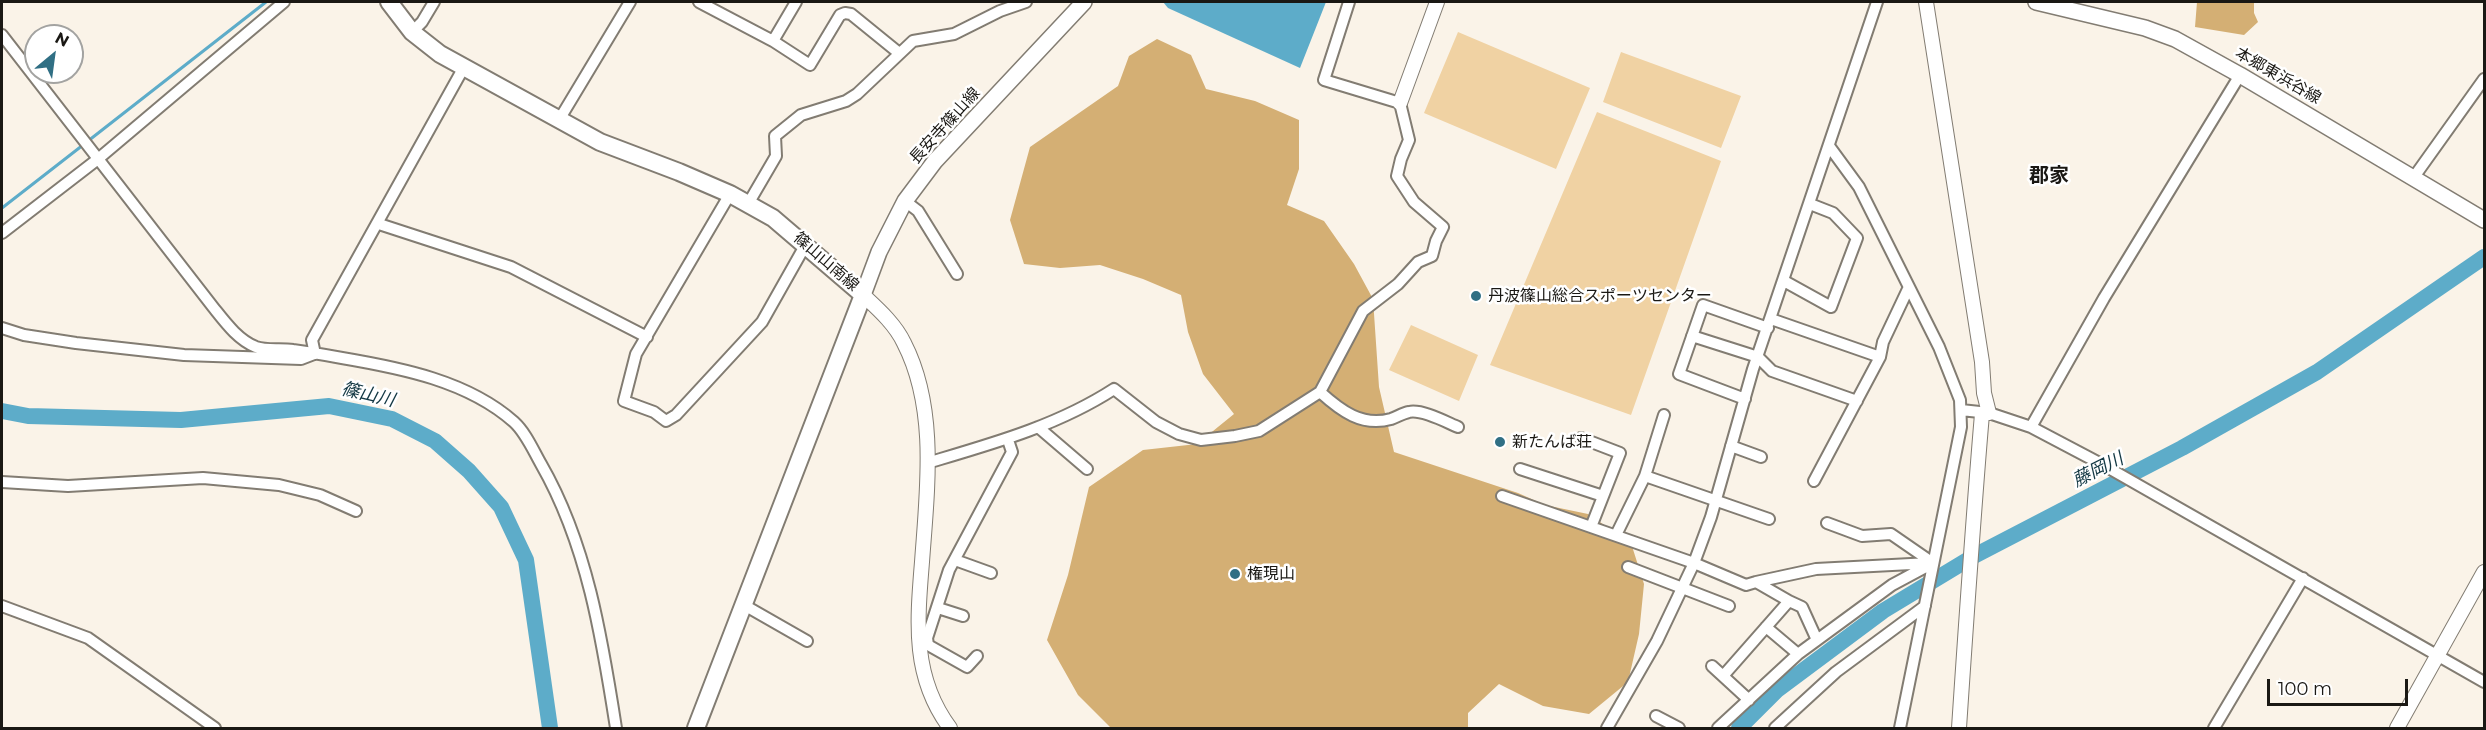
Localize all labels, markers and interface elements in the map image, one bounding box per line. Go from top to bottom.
north arrow [24,24,84,84]
text: N [52,28,72,51]
street label: 本郷東浜谷線 [2232,44,2324,108]
street label: 長安寺篠山線 [906,84,984,168]
district label: 郡家 [2029,164,2069,188]
street label: 篠山山南線 [790,229,862,295]
place label: 丹波篠山総合スポーツセンター [1488,286,1712,306]
marker: 丹波篠山総合スポーツセンター [1469,289,1483,303]
water label: 篠山川 [339,378,397,412]
place label: 新たんば荘 [1512,432,1592,452]
marker: 新たんば荘 [1493,435,1507,449]
water label: 藤岡川 [2069,448,2127,492]
place label: 権現山 [1247,564,1295,584]
marker: 権現山 [1228,567,1242,581]
scale bar [2270,667,2411,705]
text: 100 m [2278,678,2332,700]

